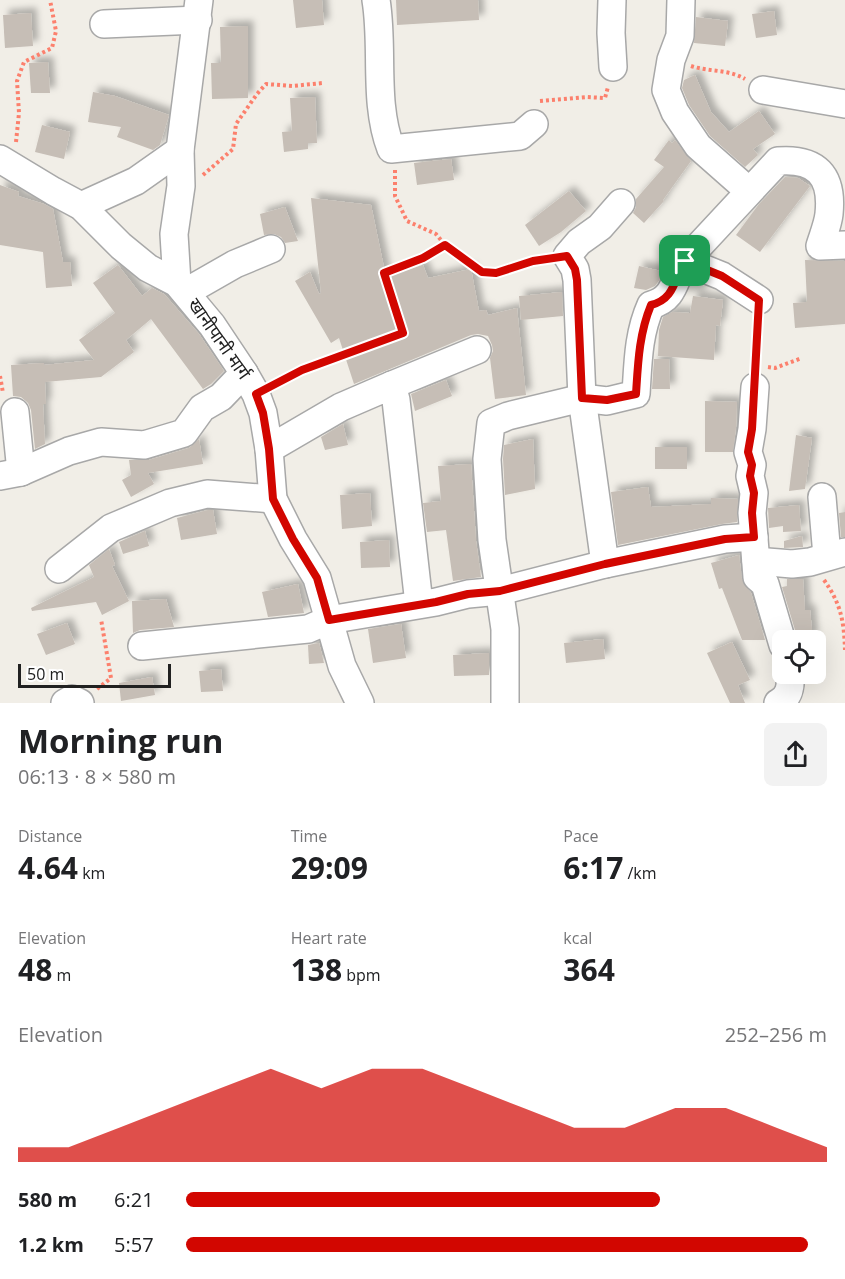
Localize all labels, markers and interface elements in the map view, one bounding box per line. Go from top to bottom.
pin [659,235,710,286]
icon: arrive [668,244,701,277]
street label: खानीपानी मार्ग [183,293,257,385]
map controls [772,630,826,684]
button: locate [772,630,826,684]
scale bar [18,661,171,688]
text: 50 m [27,663,64,685]
text: Morning run [18,718,224,763]
button: share [764,723,827,786]
text: 06:13 · 8 × 580 m [18,763,176,790]
text: Distance [18,825,82,847]
text: Time [291,825,327,847]
text: Pace [563,825,599,847]
text: 4.64 [18,847,78,888]
text: 29:09 [291,847,368,888]
text: 6:17 [563,847,623,888]
text: km [78,862,105,884]
text: /km [623,862,657,884]
text: Elevation [18,927,86,949]
text: Heart rate [291,927,367,949]
text: kcal [563,927,592,949]
text: 48 [18,949,52,990]
text: 138 [291,949,342,990]
text: 364 [563,949,615,990]
text: m [52,964,71,986]
text: bpm [342,964,381,986]
text: Elevation [18,1021,103,1048]
text: 252–256 m [725,1021,827,1048]
text: 580 m [18,1186,77,1213]
text: 6:21 [114,1186,154,1213]
text: 1.2 km [18,1231,84,1258]
text: 5:57 [114,1231,154,1258]

